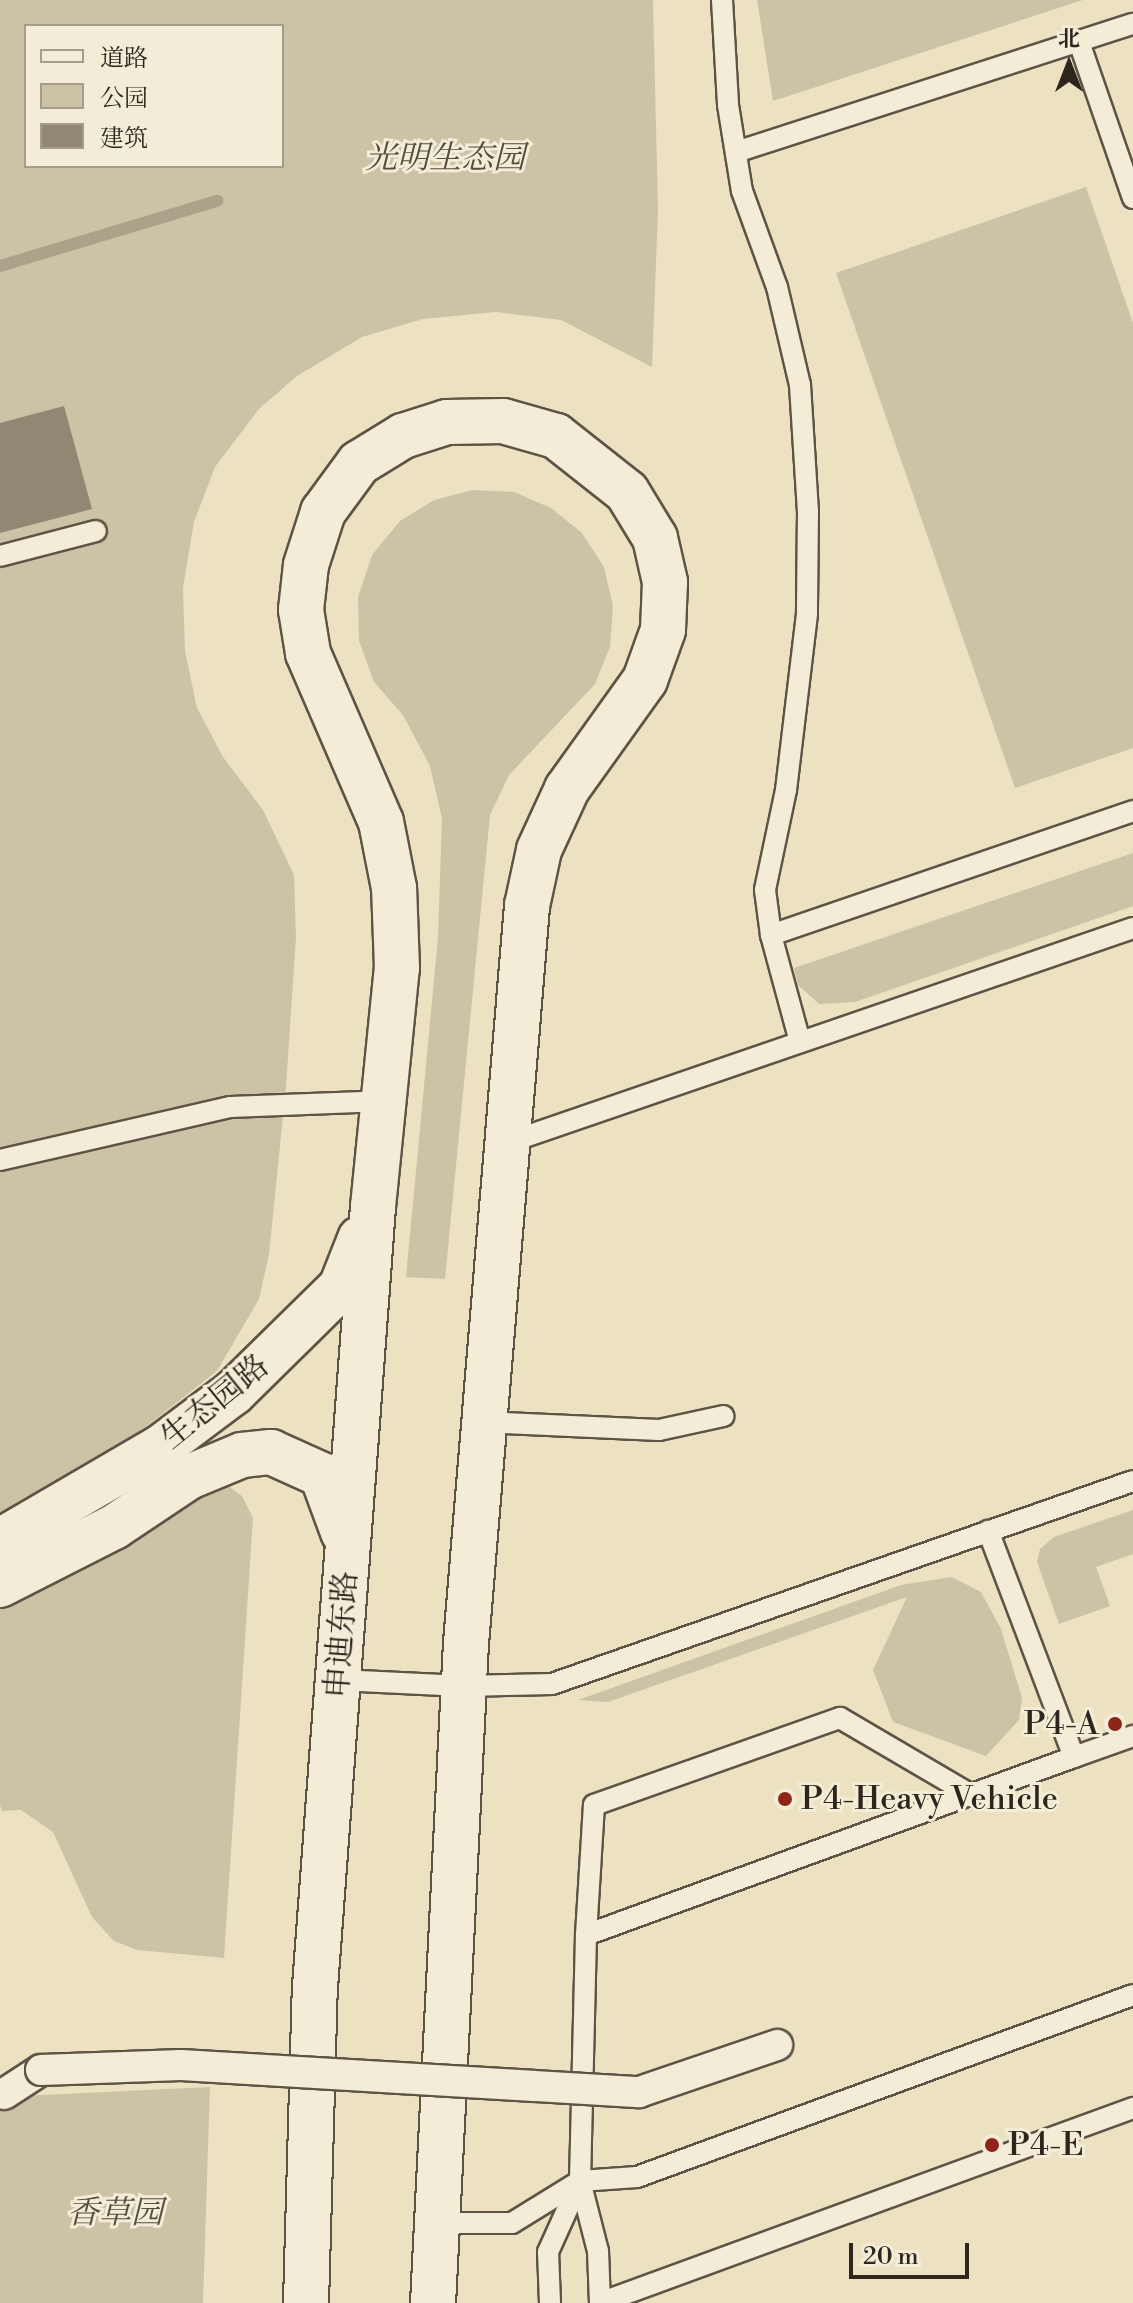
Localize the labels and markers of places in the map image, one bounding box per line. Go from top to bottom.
place label: P4-A [1024,1705,1099,1743]
marker: P4-A [1106,1715,1124,1733]
place label: P4-Heavy Vehicle [801,1780,1058,1818]
marker: P4-Heavy Vehicle [776,1790,794,1808]
place label: P4-E [1008,2126,1084,2164]
marker: P4-E [983,2136,1001,2154]

